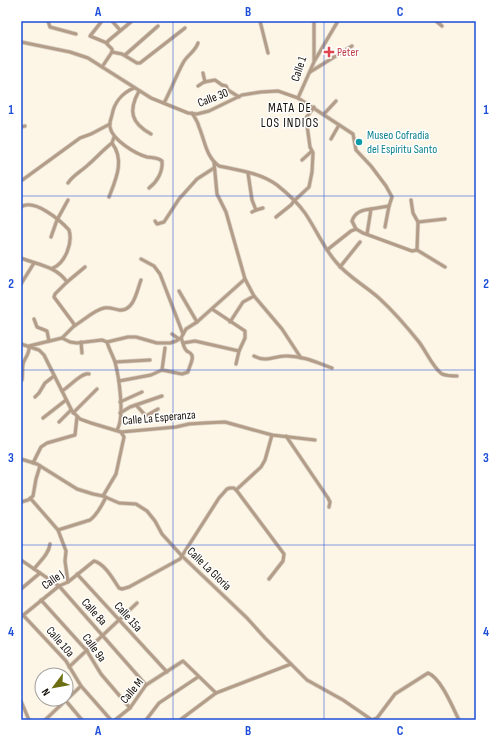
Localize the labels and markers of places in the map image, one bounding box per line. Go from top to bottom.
place label: Peter [337,45,359,60]
marker: Peter [324,47,334,57]
place label: Museo Cofradía del Espíritu Santo [367,128,437,157]
marker: Museo Cofradía del Espíritu Santo [354,137,364,147]

